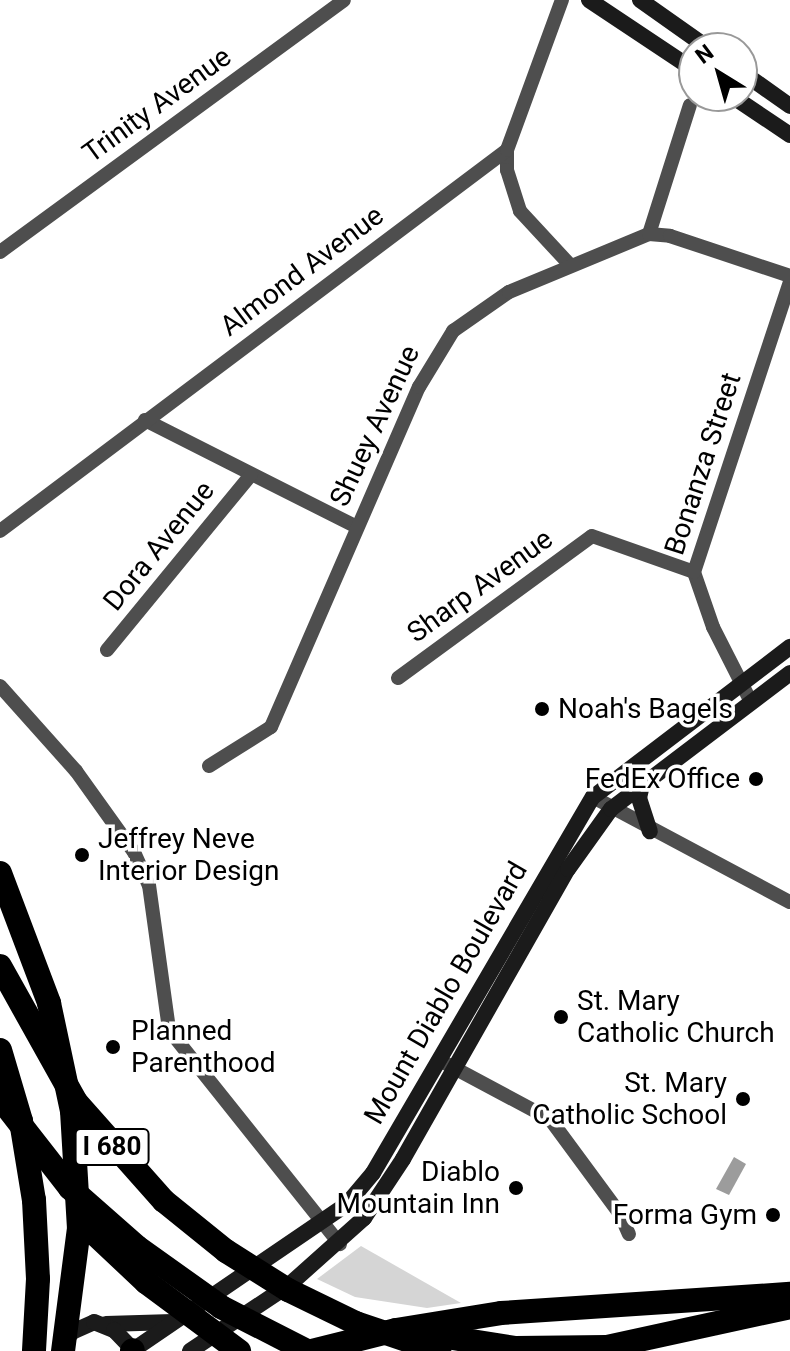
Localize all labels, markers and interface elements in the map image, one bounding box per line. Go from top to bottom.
north arrow [678,32,758,112]
text: N [691,39,718,69]
street label: Trinity Avenue [76,40,238,170]
street label: Almond Avenue [214,199,390,343]
street label: Shuey Avenue [323,340,427,512]
street label: Bonanza Street [658,369,748,559]
street label: Dora Avenue [97,474,221,618]
street label: Sharp Avenue [401,522,559,650]
place label: Noah's Bagels [558,692,733,726]
marker: Noah's Bagels [533,700,551,718]
place label: FedEx Office [585,762,740,796]
marker: FedEx Office [747,770,765,788]
place label: Jeffrey Neve Interior Design [98,822,279,888]
marker: Jeffrey Neve Interior Design [73,846,91,864]
street label: Mount Diablo Boulevard [357,856,535,1130]
place label: St. Mary Catholic Church [577,984,775,1050]
marker: St. Mary Catholic Church [552,1008,570,1026]
place label: Planned Parenthood [131,1014,276,1080]
marker: Planned Parenthood [102,1036,124,1058]
place label: St. Mary Catholic School [532,1066,727,1132]
marker: St. Mary Catholic School [734,1090,752,1108]
road number: I 680 [74,1125,150,1169]
place label: Diablo Mountain Inn [337,1155,500,1221]
marker: Diablo Mountain Inn [507,1179,525,1197]
place label: Forma Gym [613,1198,757,1232]
marker: Forma Gym [764,1206,782,1224]

